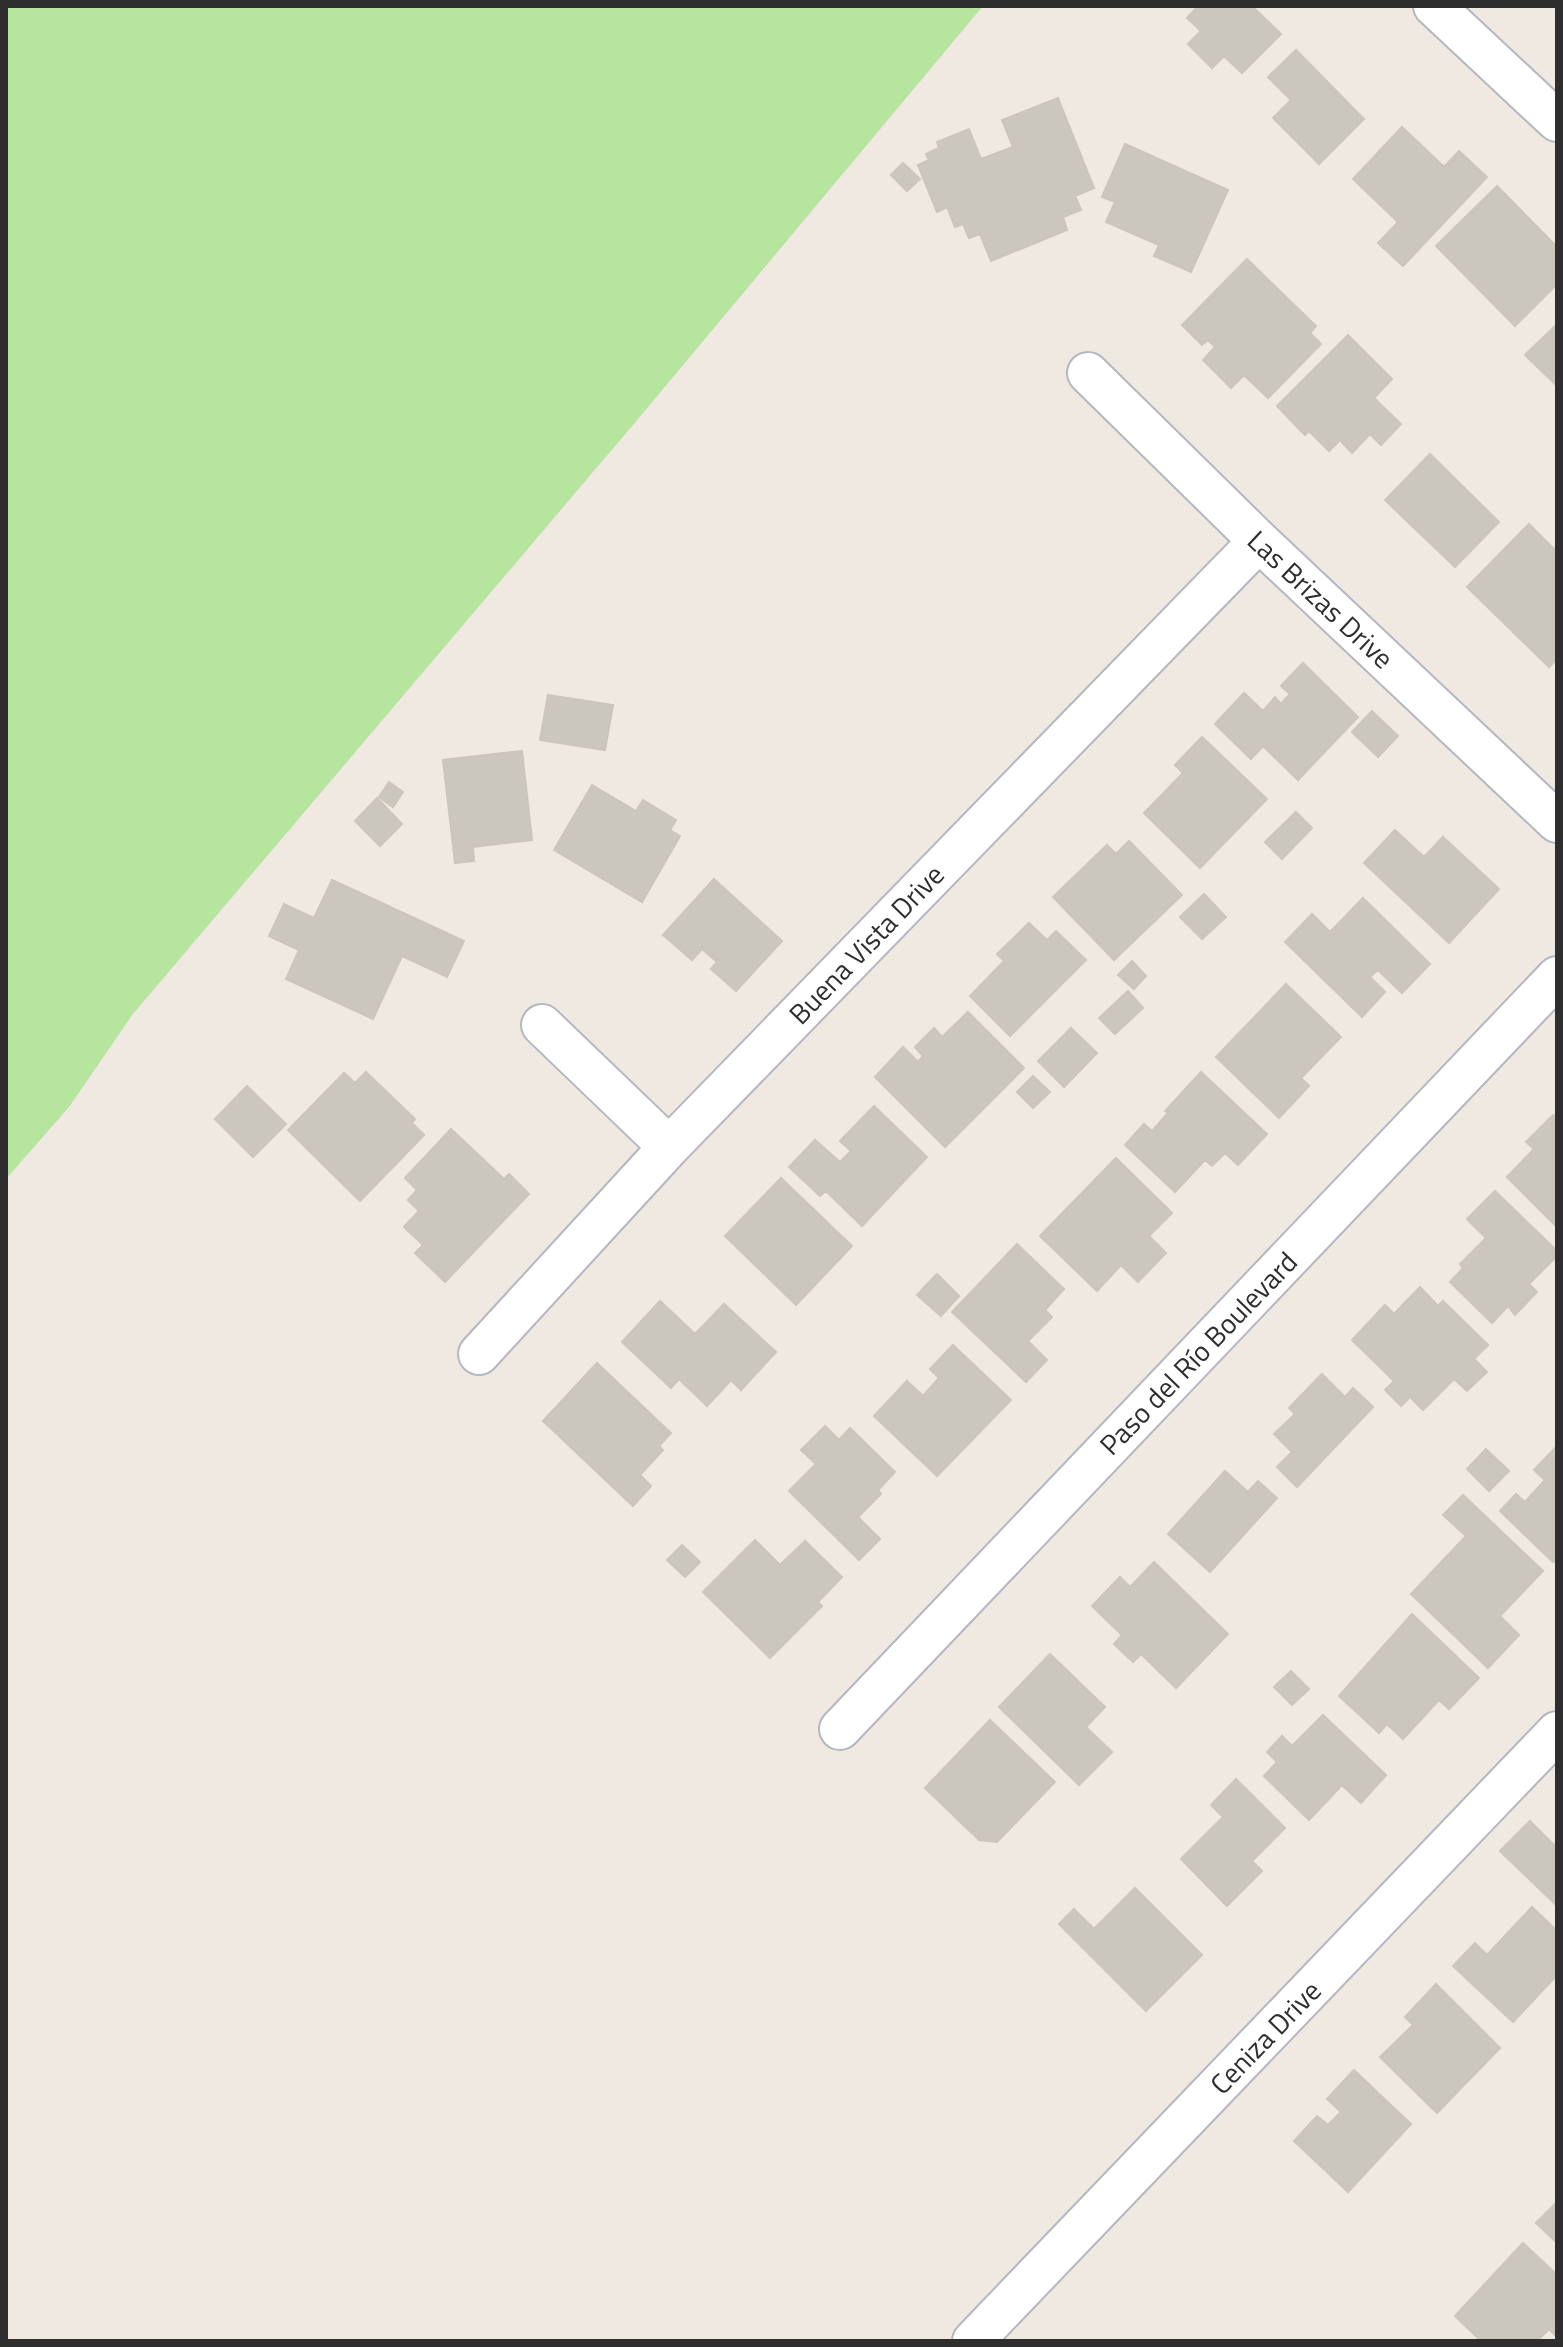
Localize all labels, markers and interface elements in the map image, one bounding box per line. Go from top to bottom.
street label: Las Brizas Drive [1238,520,1404,678]
street label: Buena Vista Drive [778,854,954,1034]
street label: Paso del Río Boulevard [1089,1241,1307,1465]
street label: Ceniza Drive [1199,1970,1331,2104]

